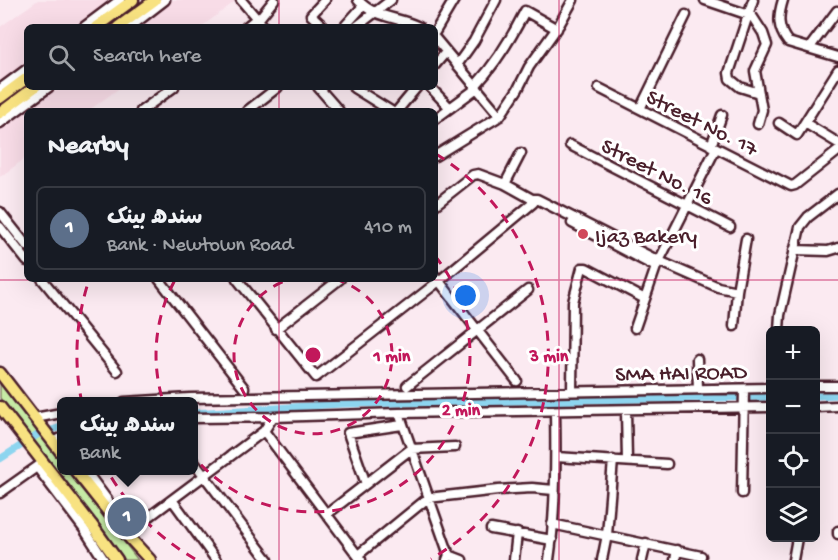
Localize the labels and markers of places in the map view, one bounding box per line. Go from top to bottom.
place label: Ijaz Bakery [595,225,697,251]
marker: Ijaz Bakery [576,227,590,241]
centre of rings [303,345,323,365]
pin: 1 [108,494,146,540]

